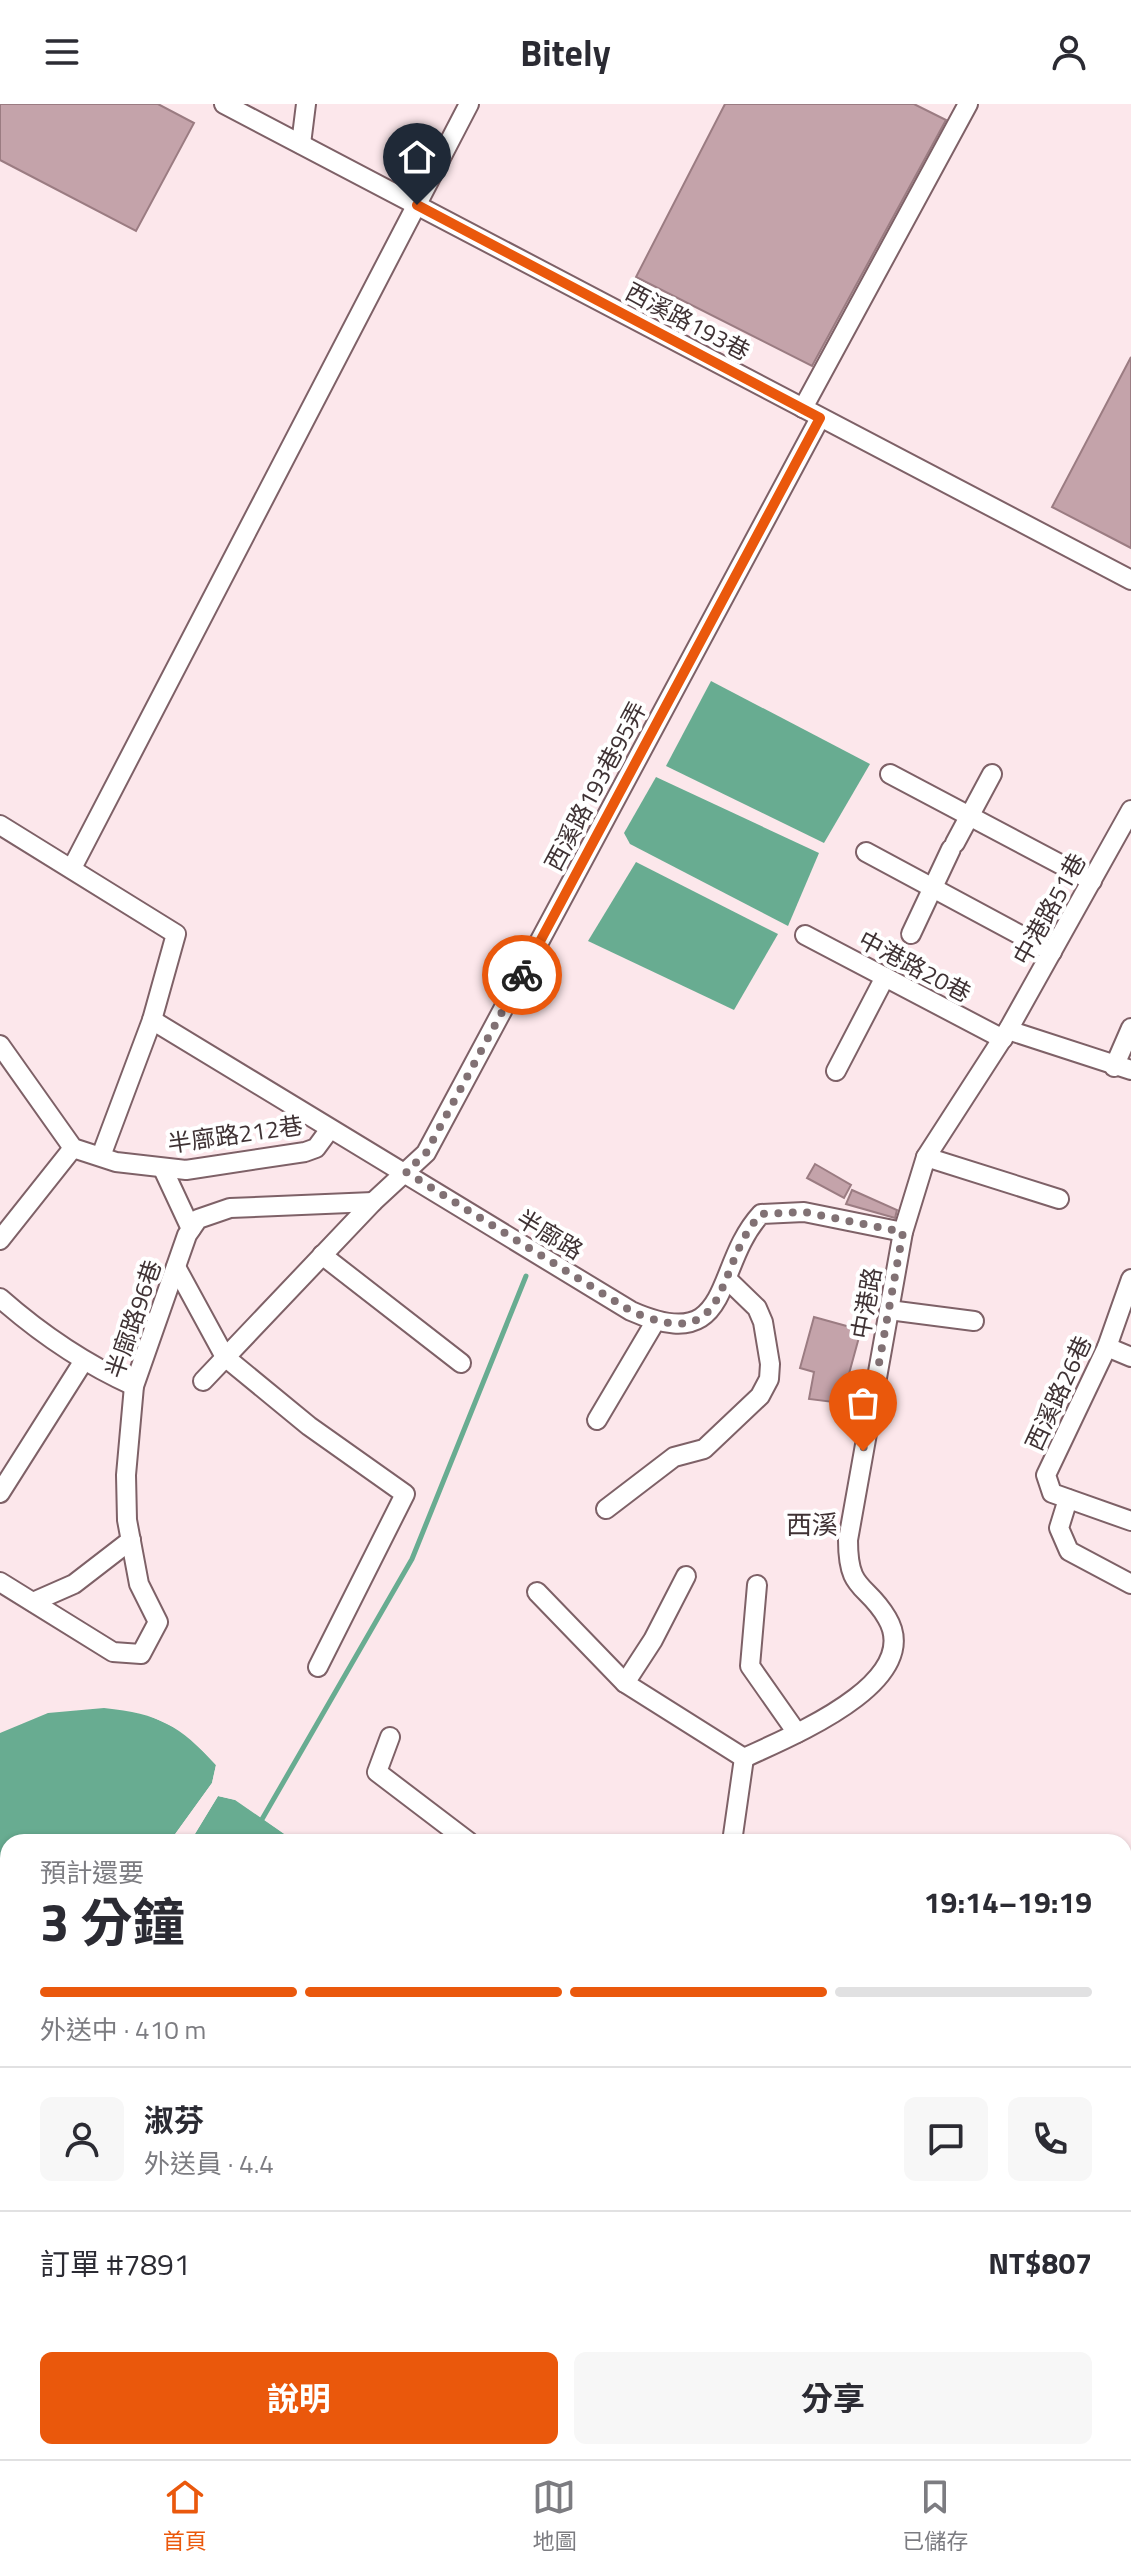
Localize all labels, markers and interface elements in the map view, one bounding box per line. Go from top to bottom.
text: Bitely [520,25,611,80]
icon: menu [40,30,84,74]
icon: person [1047,30,1091,74]
pin [383,123,451,205]
icon: home [395,135,439,179]
street label: 西溪路193巷 [619,273,757,369]
street label: 西溪路193巷95弄 [535,695,655,877]
street label: 中港路51巷 [1003,847,1095,971]
street label: 中港路20巷 [852,921,978,1011]
courier [482,935,562,1015]
icon: bike [500,953,544,997]
street label: 半廍路212巷 [165,1107,305,1161]
street label: 半廍路 [510,1200,590,1268]
street label: 半廍路96巷 [96,1255,170,1383]
street label: 中港路 [842,1264,890,1342]
street label: 西溪路26巷 [1016,1330,1100,1456]
pin [829,1369,897,1451]
icon: bag [841,1381,885,1425]
district label: 西溪 [786,1505,838,1544]
text: 預計還要 [40,1853,144,1892]
text: 19:14–19:19 [924,1879,1092,1925]
text: 3 分鐘 [40,1882,185,1961]
text: 外送中 · 410 m [40,2010,206,2049]
button: person [40,2097,124,2181]
text: 淑芬 [144,2097,204,2143]
button: chat [904,2097,988,2181]
button: phone [1008,2097,1092,2181]
text: 外送員 · 4.4 [144,2144,274,2183]
text: NT$807 [988,2240,1092,2286]
text: 訂單 #7891 [40,2241,191,2287]
button: 說明 [40,2352,558,2444]
button: 分享 [574,2352,1092,2444]
tab: 首頁 [163,2475,207,2558]
tab: 地圖 [532,2475,576,2558]
tab: 已儲存 [902,2475,968,2558]

